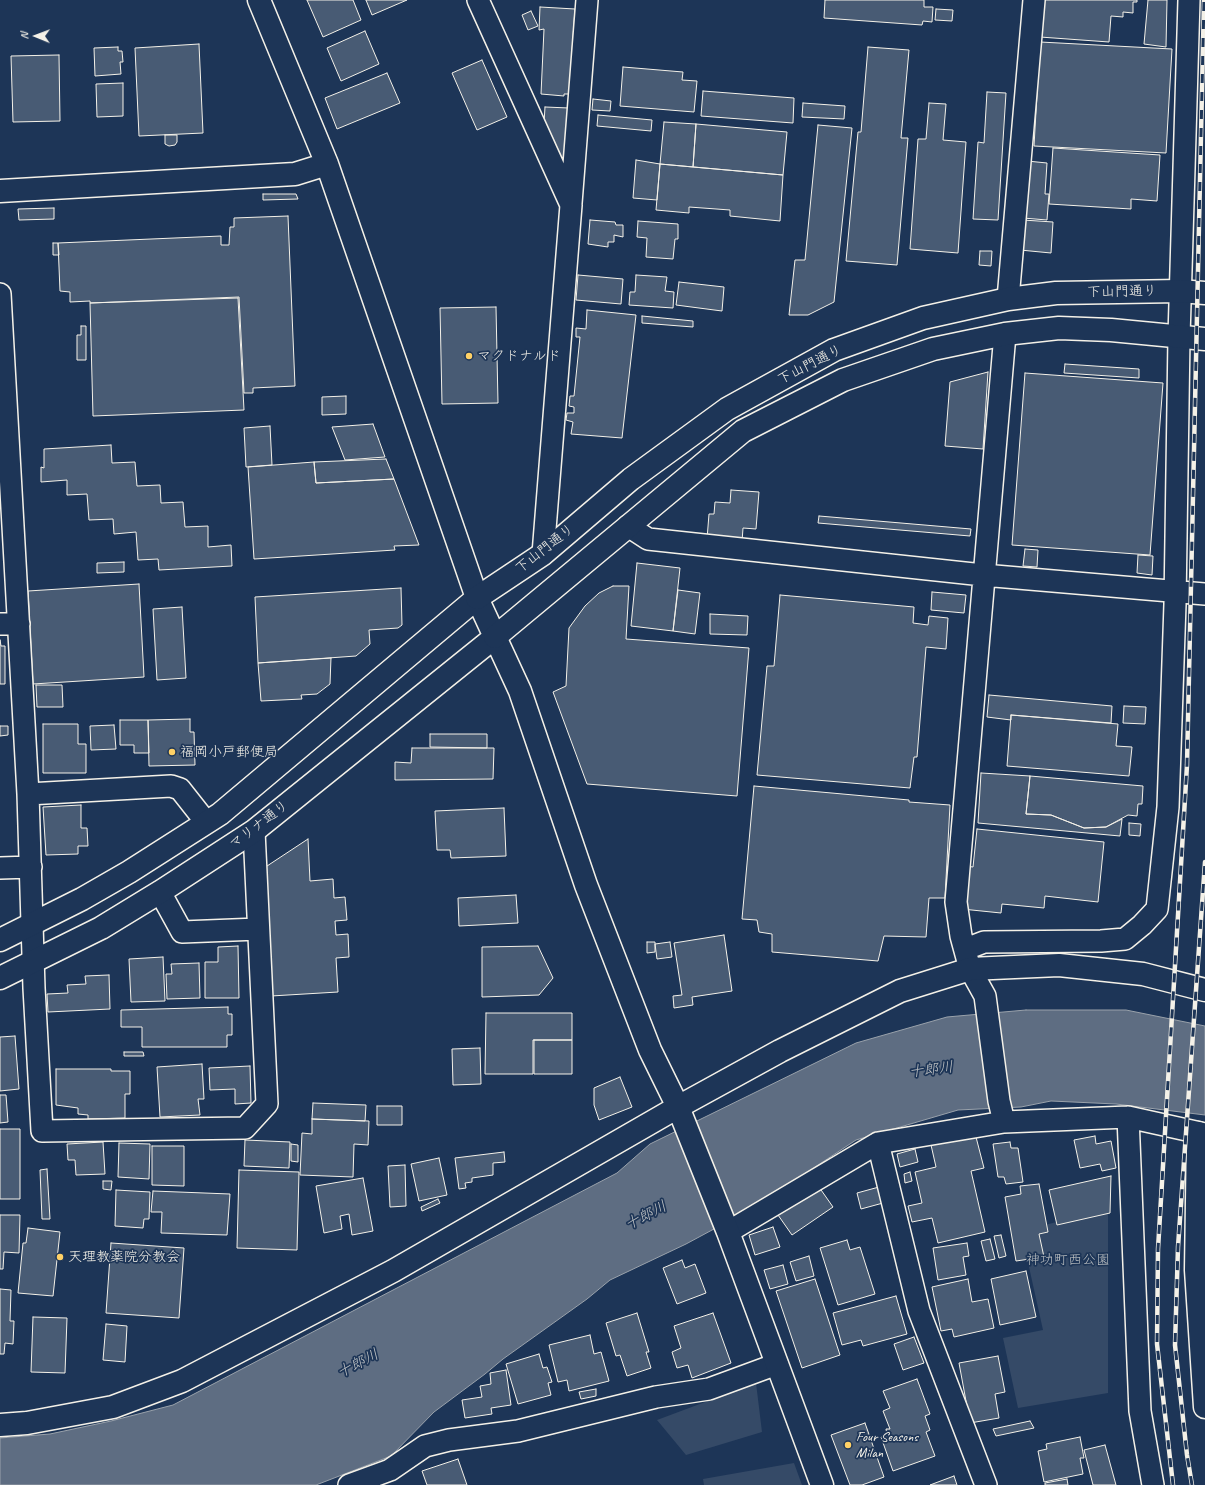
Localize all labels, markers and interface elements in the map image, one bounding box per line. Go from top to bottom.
north arrow [16,16,56,56]
text: N [17,32,31,39]
street label: 下山門通り [1087,283,1157,301]
street label: 下山門通り [775,342,845,388]
place label: マクドナルド [477,348,561,364]
marker: マクドナルド [464,351,474,361]
street label: 下山門通り [512,521,578,577]
place label: 福岡小戸郵便局 [180,744,278,760]
marker: 福岡小戸郵便局 [167,747,177,757]
street label: マリナ通り [226,797,292,853]
water label: 十郎川 [908,1058,954,1082]
water label: 十郎川 [622,1197,670,1235]
place label: 天理教薬院分教会 [68,1249,180,1265]
marker: 天理教薬院分教会 [55,1252,65,1262]
park label: 神功町西公園 [1026,1252,1110,1268]
water label: 十郎川 [334,1345,382,1383]
place label: Four Seasons Milan [856,1429,918,1462]
marker: Four Seasons Milan [843,1440,853,1450]

